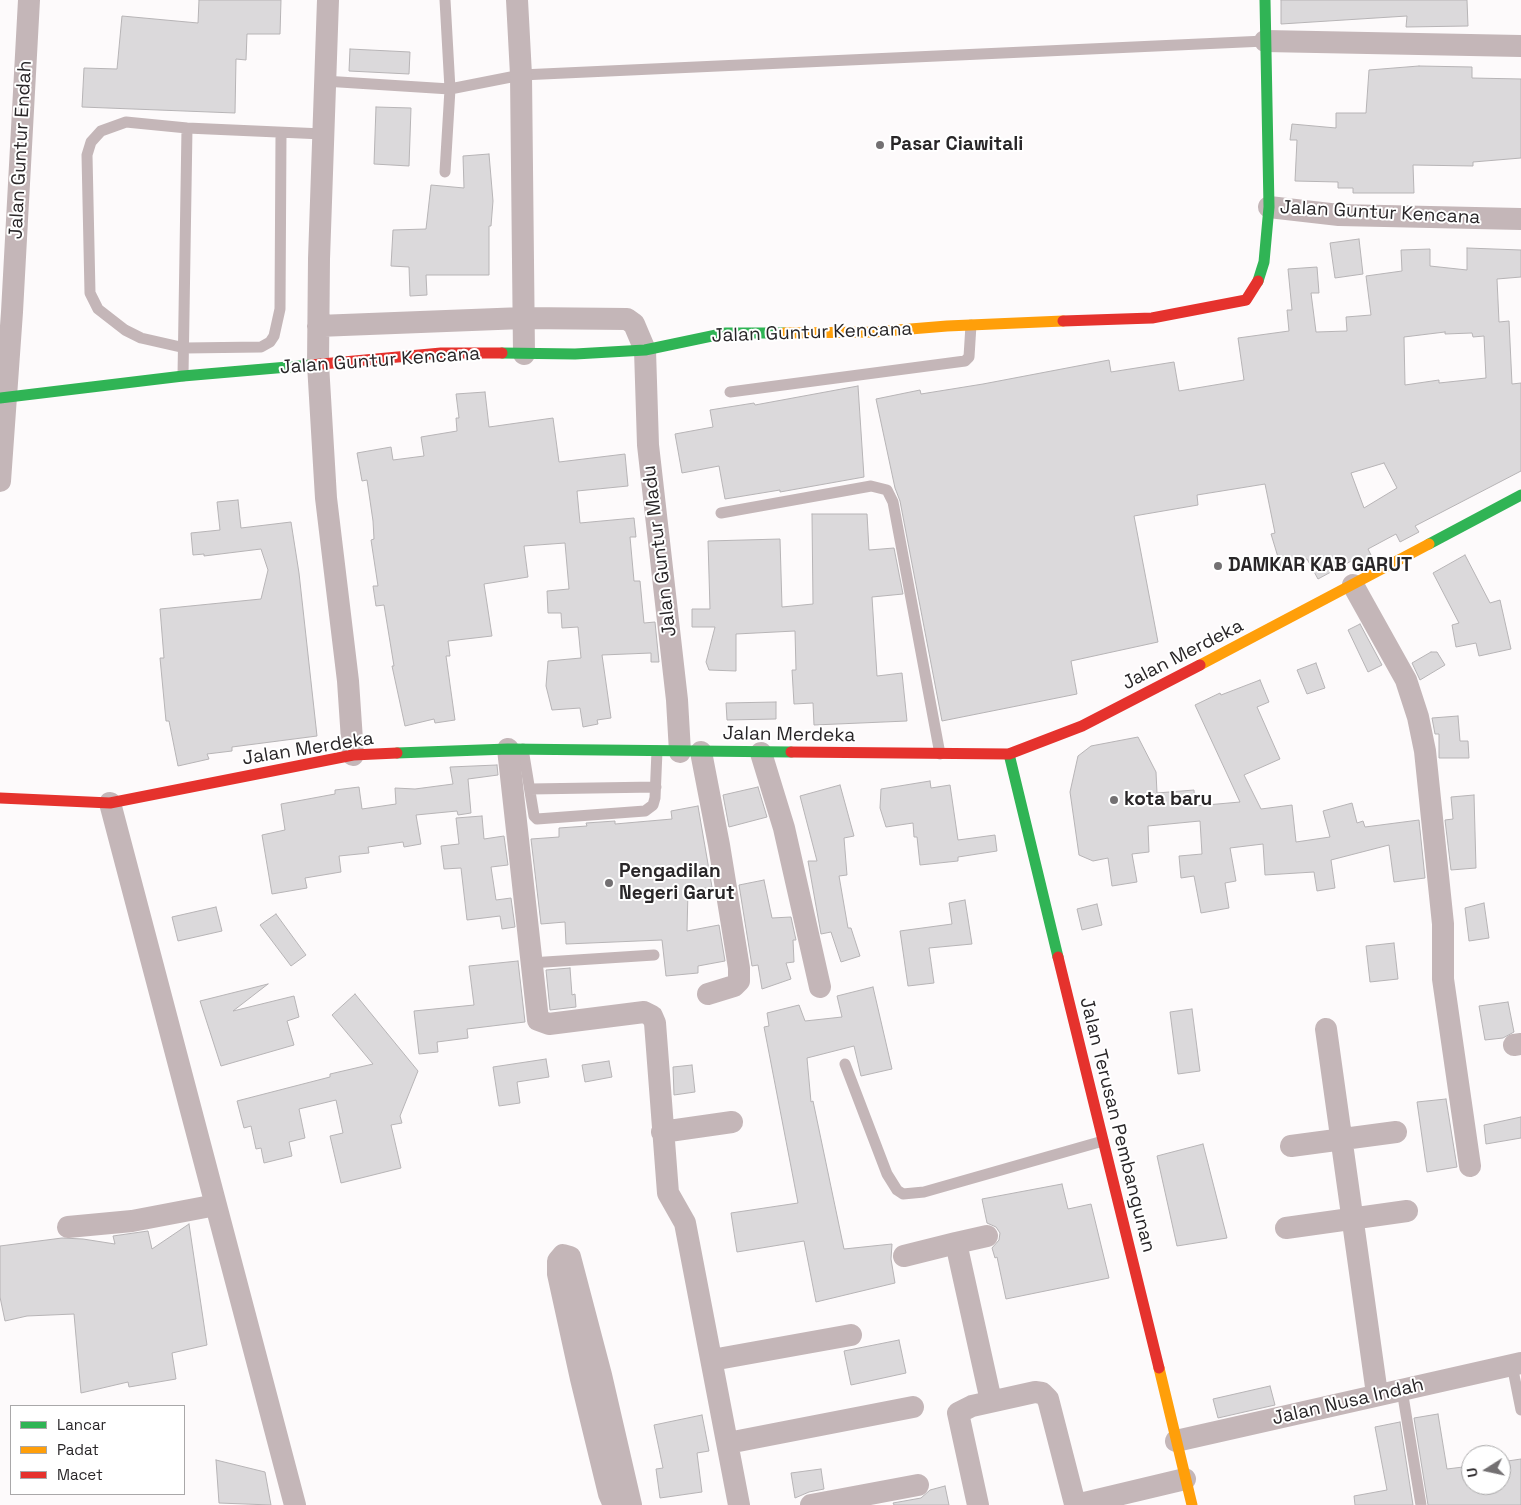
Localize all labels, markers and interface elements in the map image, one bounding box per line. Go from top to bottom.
street label: Jalan Guntur Endah [5,60,37,240]
place label: Pasar Ciawitali [890,134,1023,156]
marker: Pasar Ciawitali [874,139,886,151]
street label: Jalan Guntur Kencana [1279,196,1481,230]
street label: Jalan Guntur Kencana [711,318,913,348]
street label: Jalan Guntur Kencana [279,343,481,379]
street label: Jalan Guntur Madu [638,464,682,638]
place label: DAMKAR KAB GARUT [1228,555,1412,577]
marker: DAMKAR KAB GARUT [1212,560,1224,572]
street label: Jalan Merdeka [1119,615,1247,695]
street label: Jalan Merdeka [722,722,856,748]
street label: Jalan Merdeka [241,727,375,771]
place label: kota baru [1124,789,1212,811]
marker: kota baru [1108,794,1120,806]
place label: Pengadilan Negeri Garut [619,861,735,905]
marker: Pengadilan Negeri Garut [603,877,615,889]
street label: Jalan Terusan Pembangunan [1074,995,1160,1255]
street label: Jalan Nusa Indah [1270,1373,1426,1431]
legend [10,1405,185,1495]
text: Lancar [57,1415,106,1434]
text: Padat [57,1440,99,1459]
north arrow [1461,1445,1511,1495]
text: Macet [57,1465,103,1484]
text: U [1463,1466,1482,1479]

